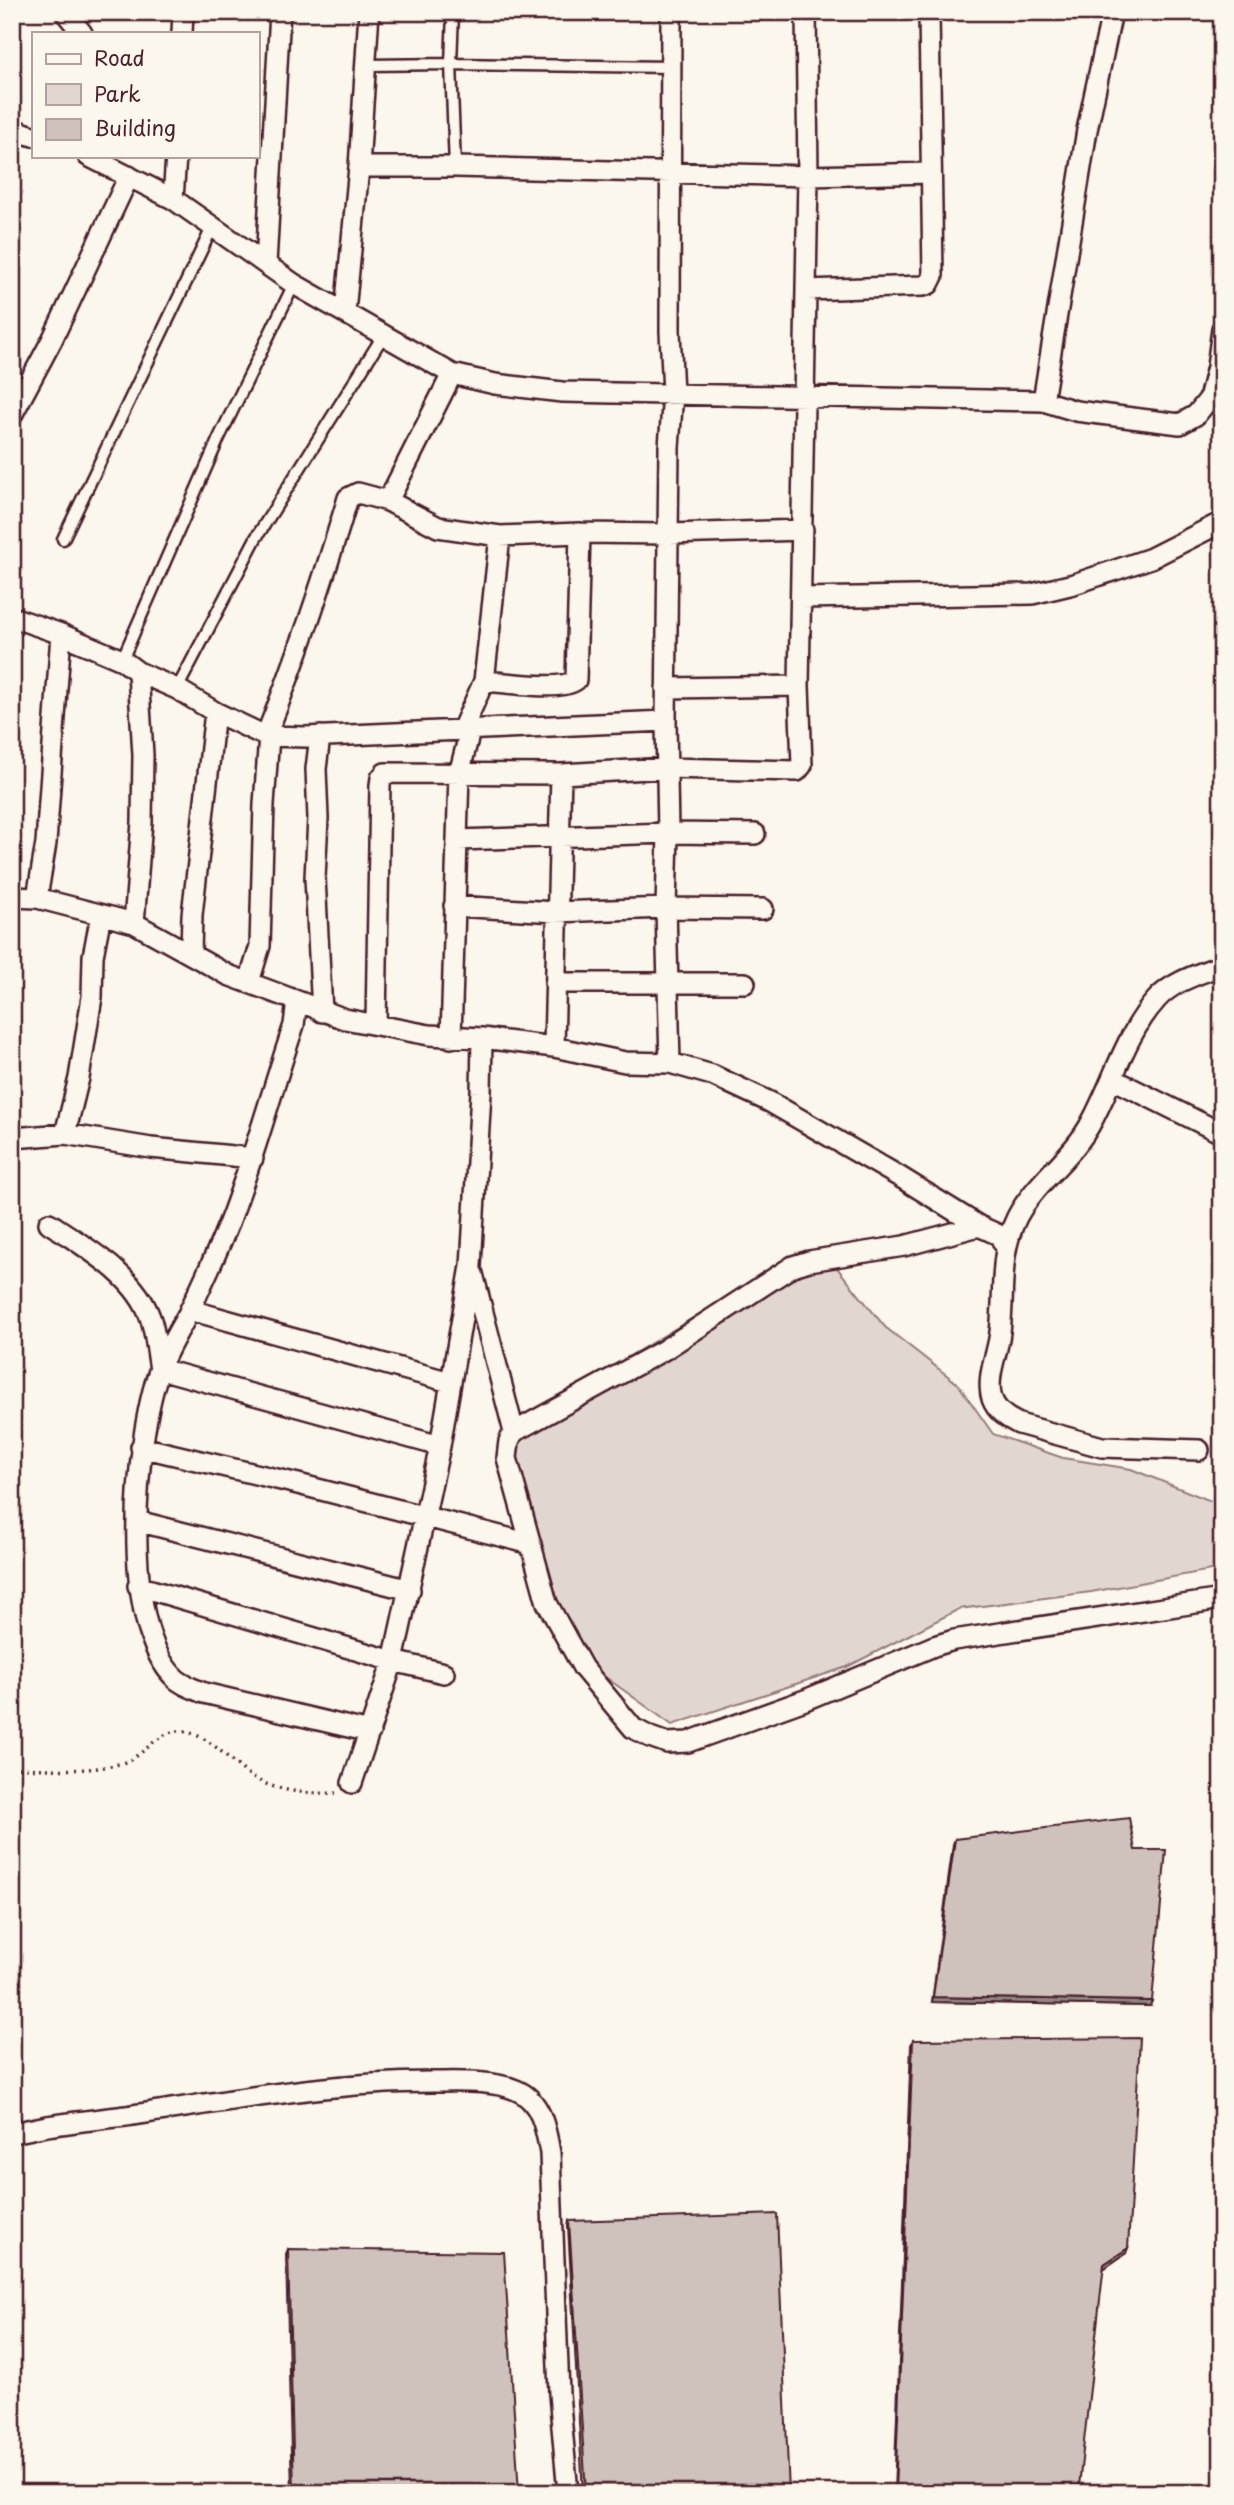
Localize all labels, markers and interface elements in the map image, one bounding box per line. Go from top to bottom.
legend [32,32,259,158]
text: Road [94,41,145,73]
text: Park [94,77,141,109]
text: Building [94,111,176,143]

